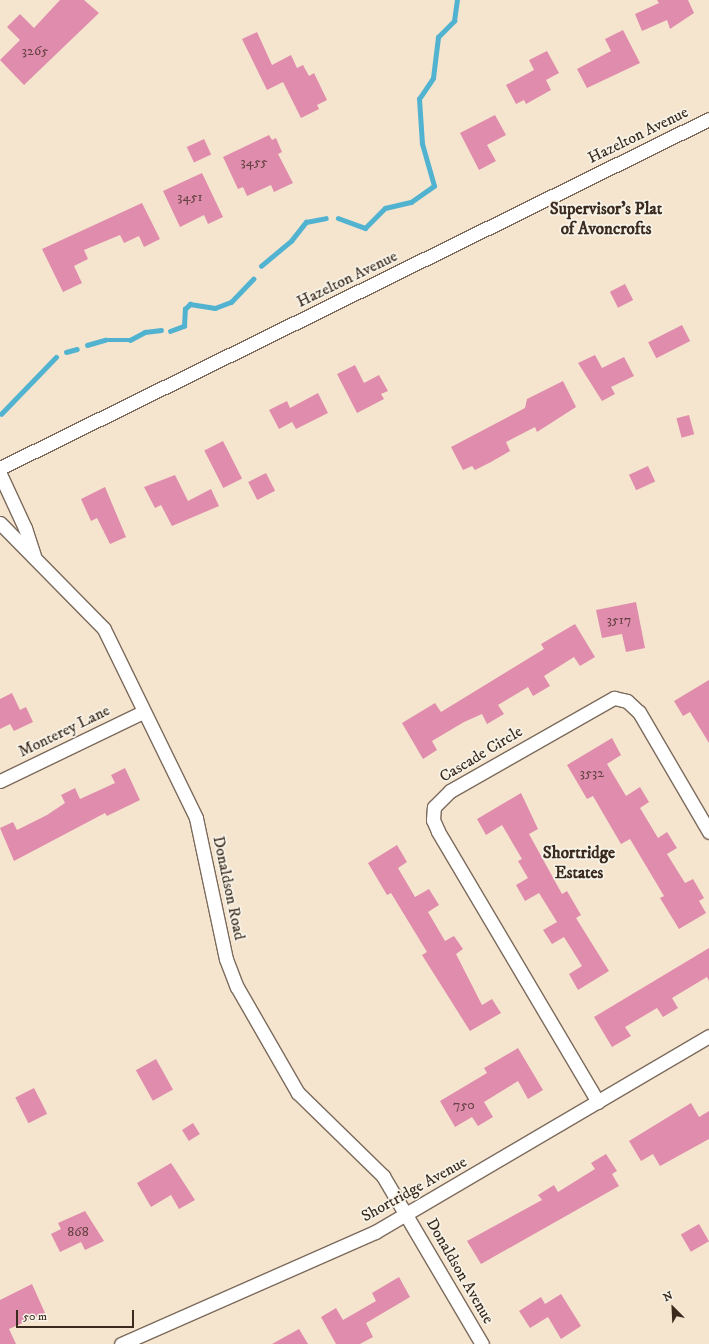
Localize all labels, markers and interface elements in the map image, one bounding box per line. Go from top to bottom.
house number: 3265 [22,43,48,59]
street label: Hazelton Avenue [585,102,691,168]
house number: 3455 [240,154,268,170]
house number: 3451 [177,189,203,205]
district label: Supervisor's Plat of Avoncrofts [550,200,662,240]
street label: Hazelton Avenue [294,246,400,312]
house number: 3517 [607,612,631,628]
street label: Monterey Lane [15,701,113,761]
street label: Cascade Circle [436,722,526,786]
house number: 3532 [580,765,604,781]
street label: Donaldson Road [209,834,249,942]
district label: Shortridge Estates [543,844,615,884]
house number: 750 [453,1097,475,1113]
street label: Shortridge Avenue [358,1152,470,1226]
street label: Donaldson Avenue [422,1215,498,1327]
house number: 868 [67,1224,89,1240]
north arrow [653,1288,693,1328]
text: N [661,1289,675,1305]
scale bar [18,1302,136,1328]
text: 50 m [23,1309,47,1324]

